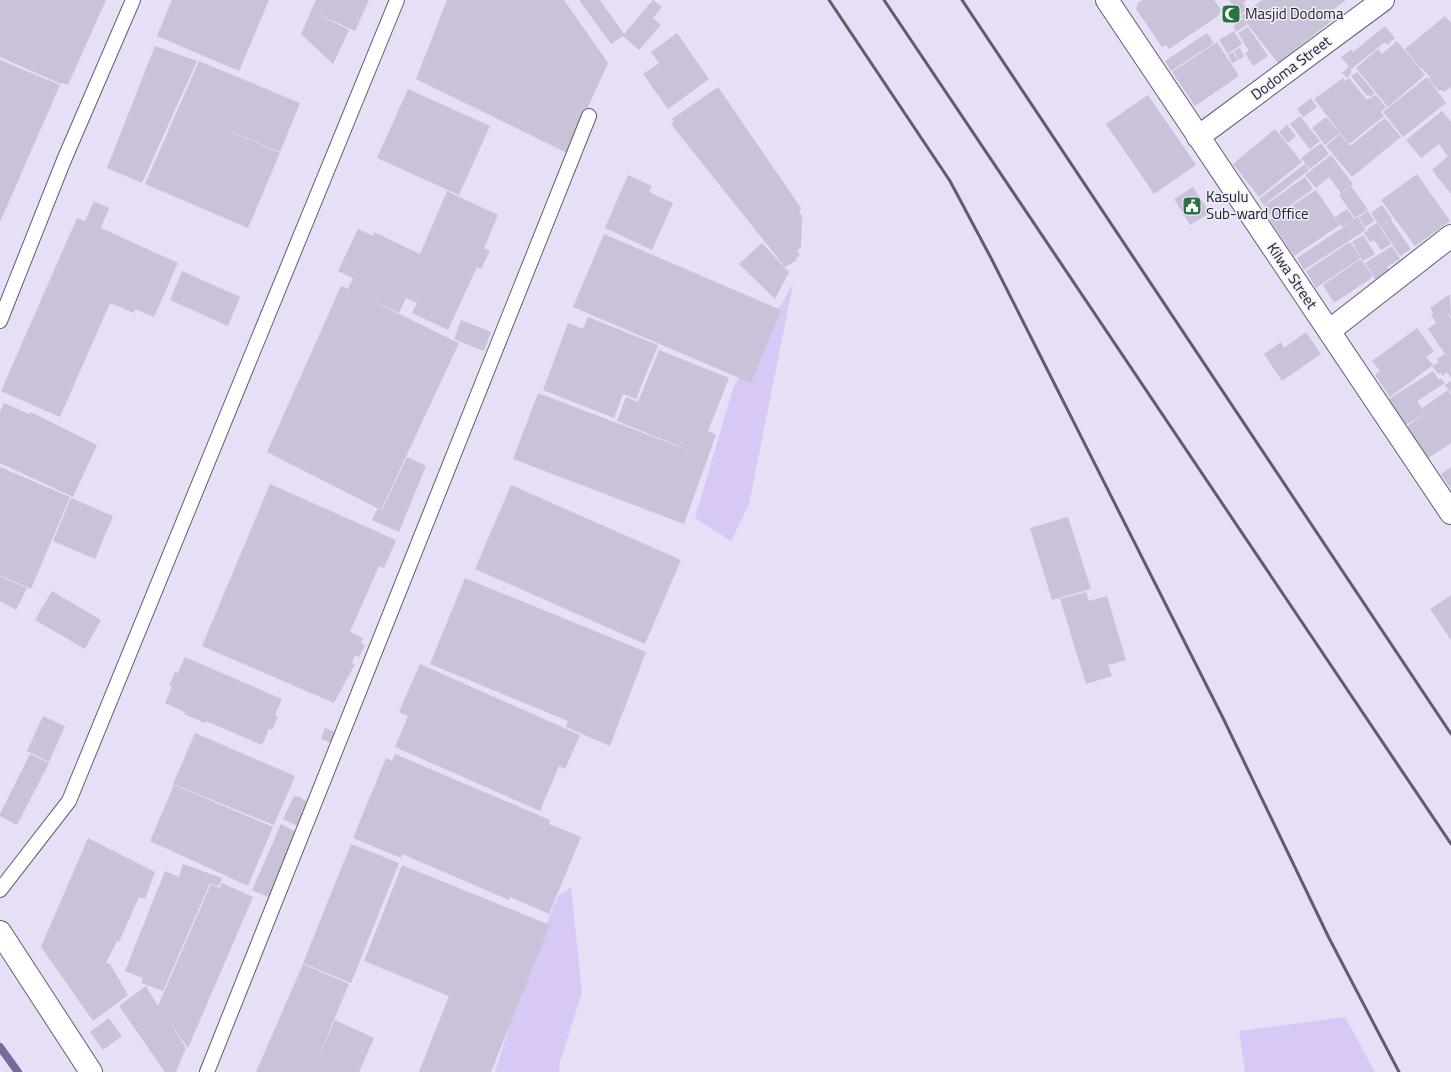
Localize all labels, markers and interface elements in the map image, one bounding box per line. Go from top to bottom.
place label: Masjid Dodoma [1245,2,1344,25]
mosque icon: Masjid Dodoma [1220,3,1242,25]
street label: Dodoma Street [1246,29,1336,106]
place label: Kasulu Sub-ward Office [1206,185,1309,225]
public building icon: Kasulu Sub-ward Office [1181,195,1203,217]
street label: Kilwa Street [1262,238,1324,314]

